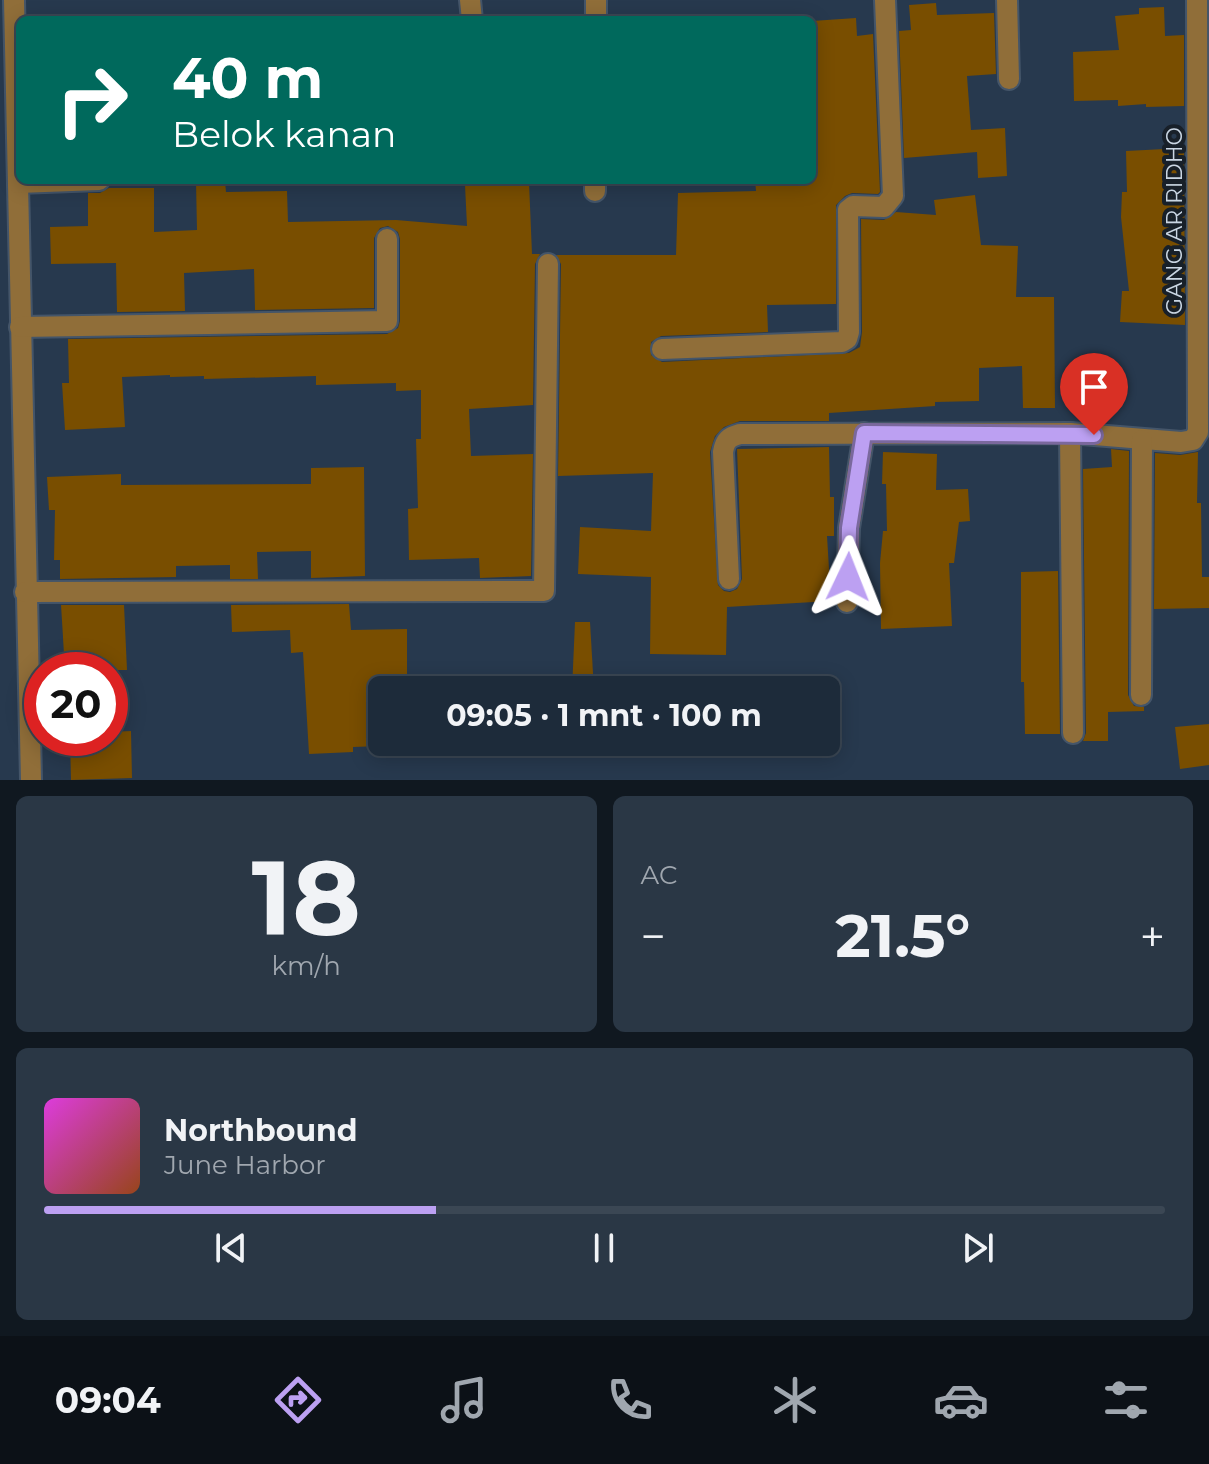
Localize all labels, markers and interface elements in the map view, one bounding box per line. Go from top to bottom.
text: 40 m [172,44,323,112]
icon: right [40,48,144,152]
text: Belok kanan [172,112,396,156]
street label: GANG AR RIDHO [1161,127,1188,315]
pin [1060,353,1128,435]
icon: arrive [1072,365,1116,409]
position arrow [806,535,890,619]
speed limit sign: 20 [24,652,128,756]
text: 09:05 · 1 mnt · 100 m [446,697,762,734]
text: 18 [252,834,361,961]
text: AC [641,859,677,891]
text: 21.5° [835,899,970,972]
text: − [641,909,666,963]
text: + [1140,909,1165,963]
text: km/h [272,950,341,982]
text: Northbound [164,1112,358,1149]
text: June Harbor [164,1149,326,1181]
icon: previous [209,1226,253,1270]
icon: pause [582,1226,626,1270]
icon: next [956,1226,1000,1270]
icon: directions [270,1372,326,1428]
icon: music [436,1372,492,1428]
icon: phone [602,1372,658,1428]
icon: climate [767,1372,823,1428]
icon: car [933,1372,989,1428]
icon: filters [1098,1372,1154,1428]
text: 09:04 [55,1378,161,1422]

